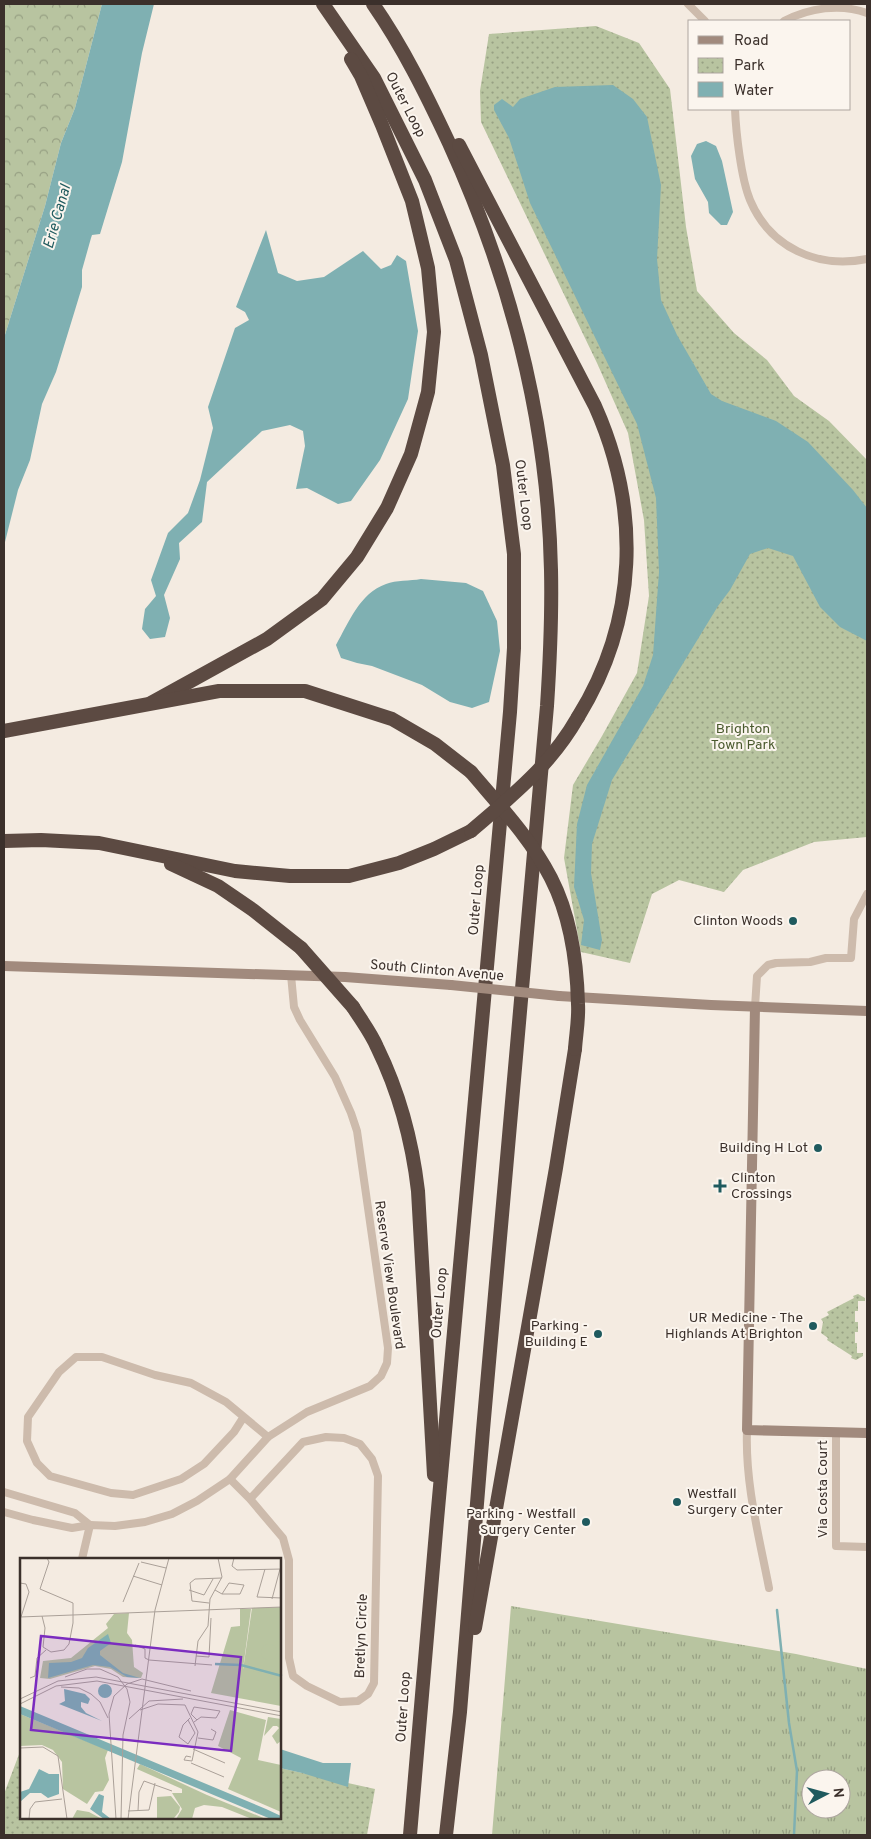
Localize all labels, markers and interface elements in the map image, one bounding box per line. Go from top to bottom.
legend [688,20,851,110]
text: Road [734,32,769,51]
text: Park [734,57,765,76]
street label: Outer Loop [381,69,429,141]
text: Water [734,82,774,101]
water label: Erie Canal [40,182,77,251]
street label: Outer Loop [510,459,536,531]
park label: Brighton Town Park [711,721,775,754]
street label: Outer Loop [465,864,489,936]
place label: Clinton Woods [693,913,783,930]
marker: Clinton Woods [787,915,799,927]
street label: South Clinton Avenue [369,957,505,985]
place label: Building H Lot [719,1140,808,1157]
marker: Building H Lot [812,1142,824,1154]
place label: Clinton Crossings [731,1170,792,1203]
marker: Clinton Crossings [713,1179,727,1193]
street label: Reserve View Boulevard [370,1200,408,1350]
street label: Outer Loop [428,1267,452,1339]
place label: UR Medicine - The Highlands At Brighton [665,1310,803,1343]
place label: Parking - Building E [525,1318,588,1351]
marker: UR Medicine - The Highlands At Brighton [807,1320,819,1332]
marker: Parking - Building E [592,1328,604,1340]
street label: Via Costa Court [815,1440,832,1538]
place label: Westfall Surgery Center [687,1486,784,1519]
marker: Westfall Surgery Center [671,1496,683,1508]
place label: Parking - Westfall Surgery Center [466,1506,577,1539]
marker: Parking - Westfall Surgery Center [580,1516,592,1528]
inset map [20,1558,281,1819]
street label: Bretlyn Circle [352,1593,372,1679]
street label: Outer Loop [393,1671,415,1743]
north arrow [801,1769,851,1819]
text: N [828,1787,846,1799]

